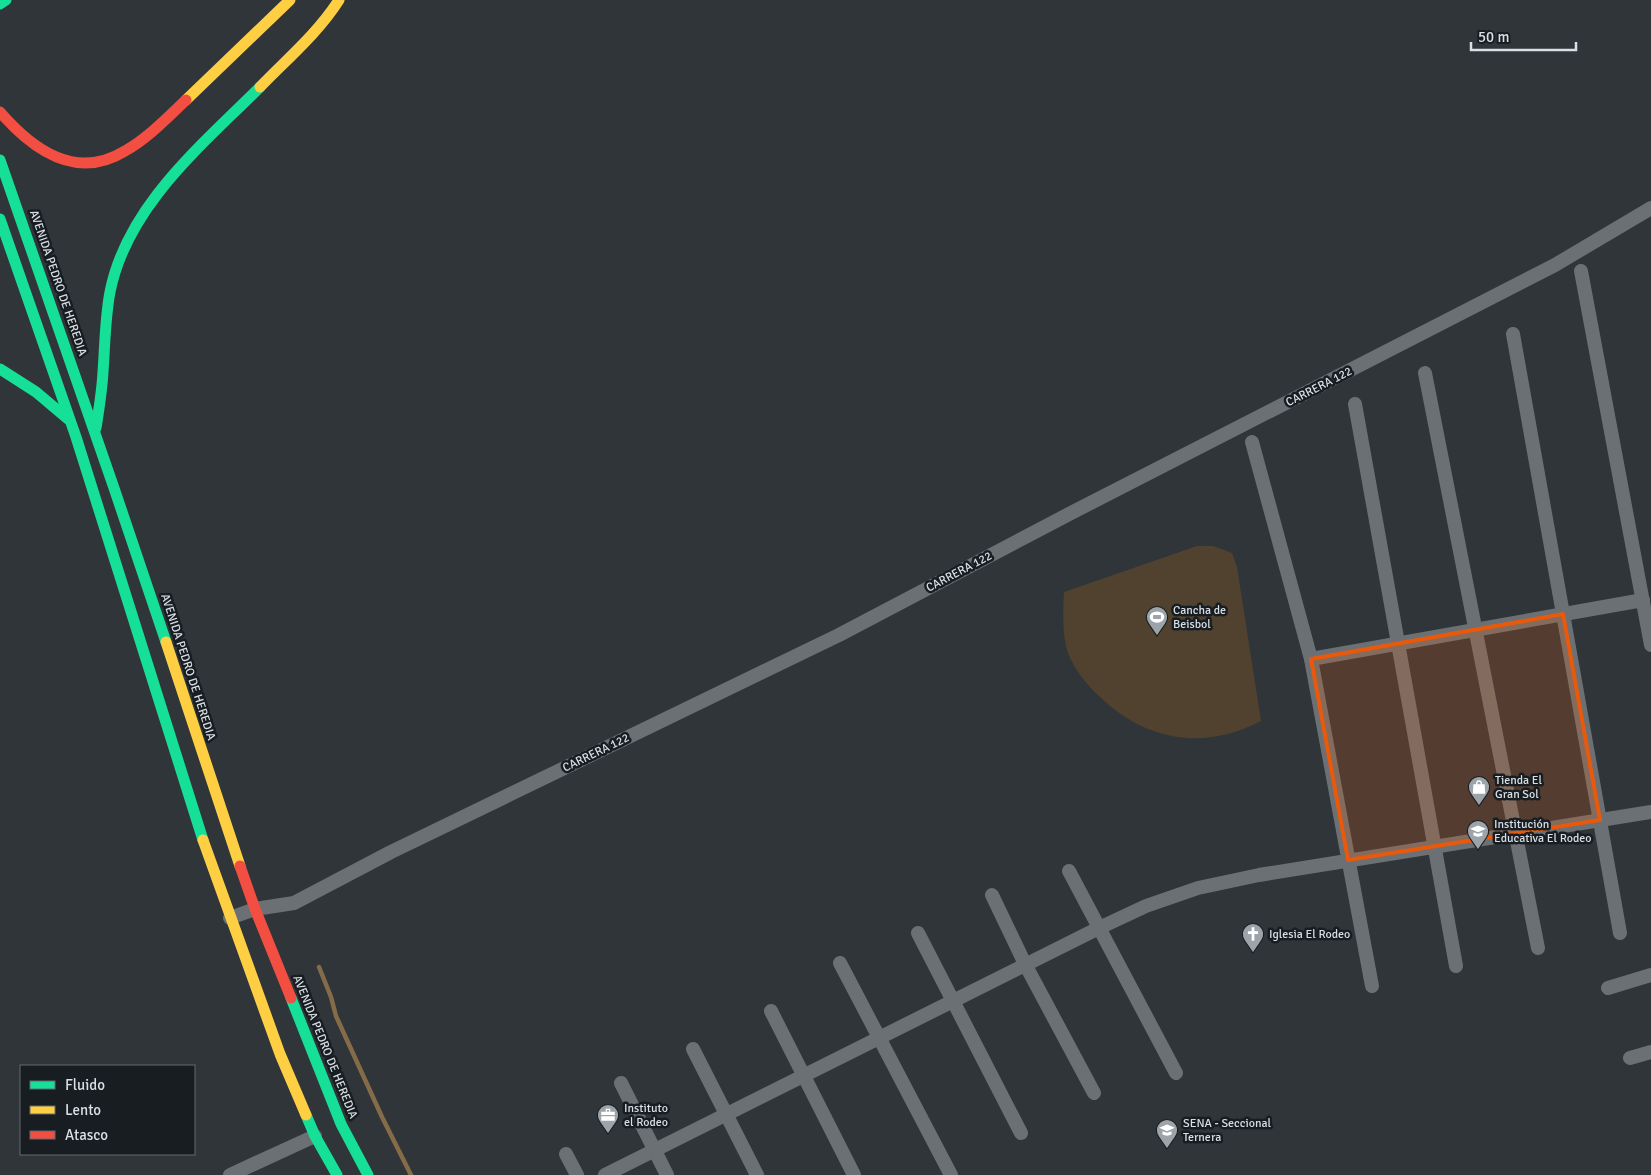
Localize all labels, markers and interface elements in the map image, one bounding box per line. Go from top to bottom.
scale bar [1471,20,1576,52]
text: 50 m [1478,28,1509,46]
street label: AVENIDA PEDRO DE HEREDIA [26,208,90,359]
street label: CARRERA 122 [1283,364,1355,410]
street label: CARRERA 122 [924,548,994,596]
street label: AVENIDA PEDRO DE HEREDIA [157,592,219,743]
place label: Cancha de Beisbol [1173,603,1226,632]
sports icon: Cancha de Beisbol [1145,605,1169,636]
street label: CARRERA 122 [560,730,632,776]
place label: Tienda El Gran Sol [1495,773,1543,802]
shop icon: Tienda El Gran Sol [1467,775,1491,806]
place label: Institución Educativa El Rodeo [1494,817,1592,846]
school or university icon: Institución Educativa El Rodeo [1466,819,1490,850]
church icon: Iglesia El Rodeo [1241,922,1265,953]
place label: Iglesia El Rodeo [1269,927,1350,942]
street label: AVENIDA PEDRO DE HEREDIA [289,973,361,1122]
legend [20,1065,195,1155]
text: Fluido [65,1076,105,1094]
text: Lento [65,1101,101,1119]
place label: Instituto el Rodeo [624,1101,668,1130]
office icon: Instituto el Rodeo [596,1103,620,1134]
place label: SENA - Seccional Ternera [1183,1116,1272,1145]
school or university icon: SENA - Seccional Ternera [1155,1118,1179,1149]
text: Atasco [65,1126,108,1144]

